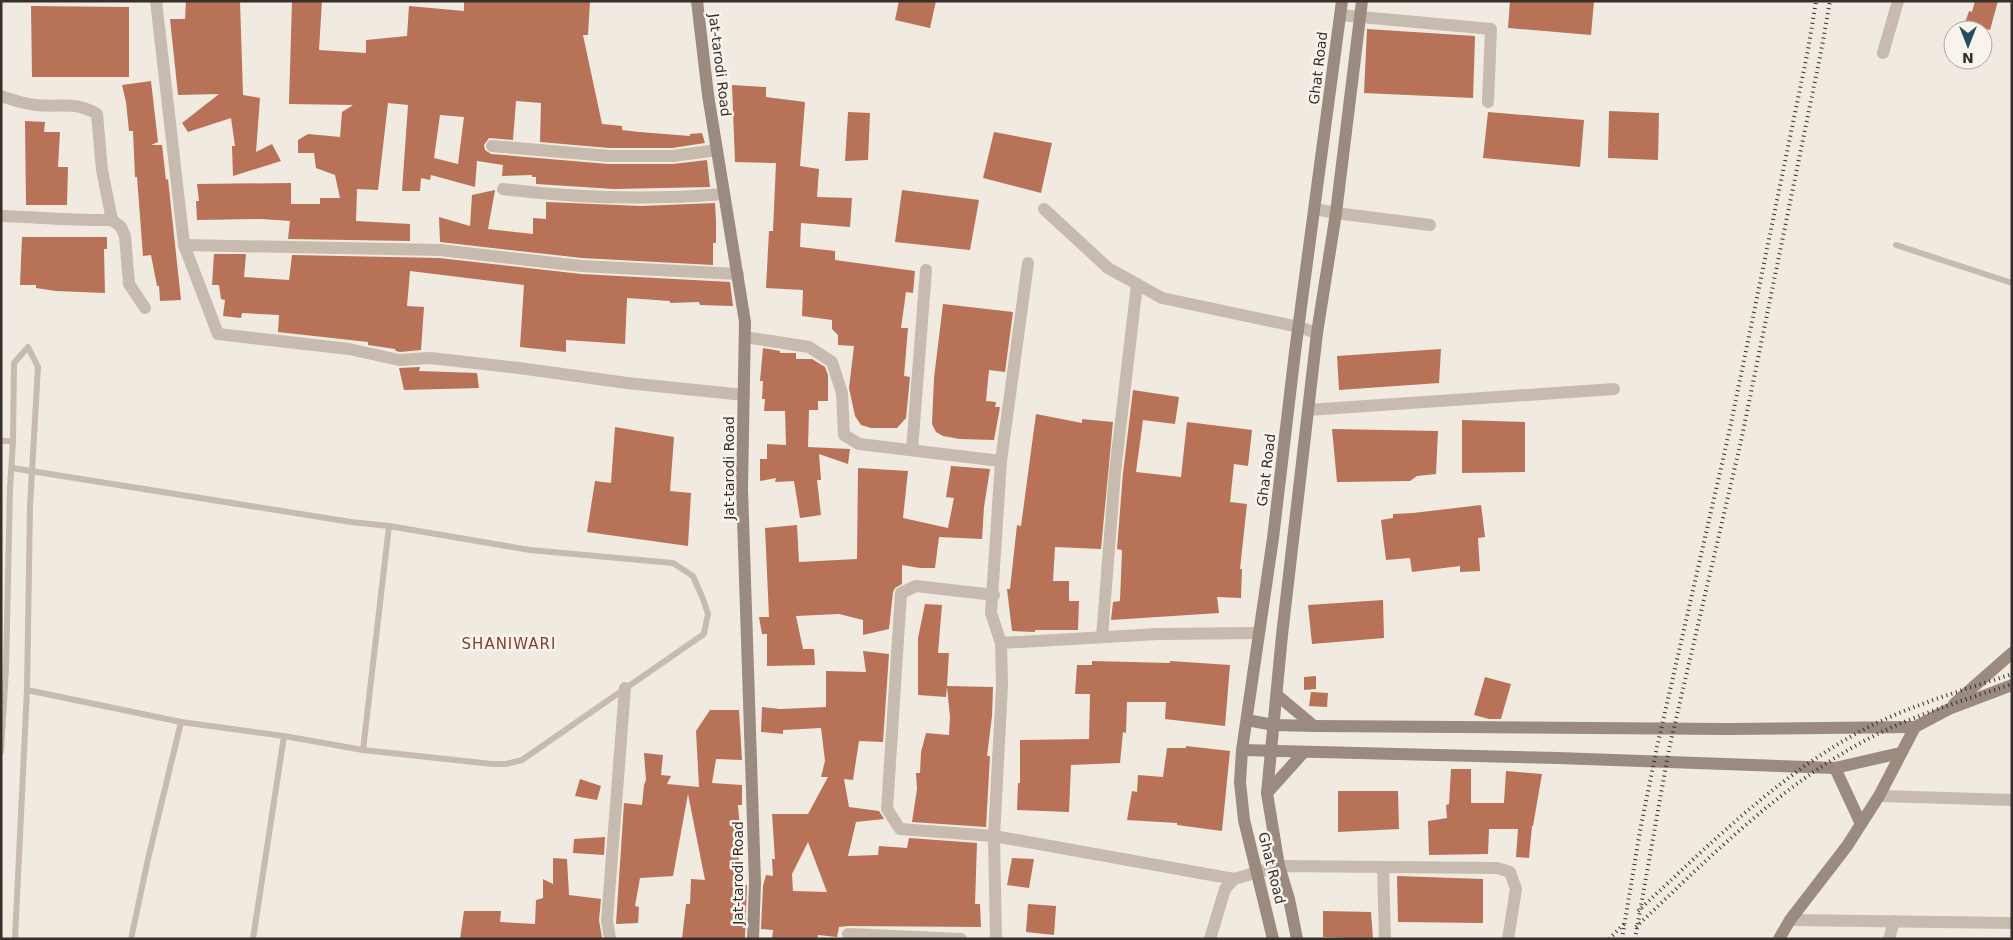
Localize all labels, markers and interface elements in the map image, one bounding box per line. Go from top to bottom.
street label: Jat-tarodi Road [706,12,734,117]
north arrow [1943,20,1993,70]
street label: Ghat Road [1306,31,1330,105]
text: N [1962,50,1974,66]
street label: Jat-tarodi Road [721,416,737,521]
street label: Ghat Road [1254,433,1278,507]
district label: SHANIWARI [462,635,556,653]
street label: Jat-tarodi Road [730,821,746,926]
street label: Ghat Road [1255,830,1289,906]

